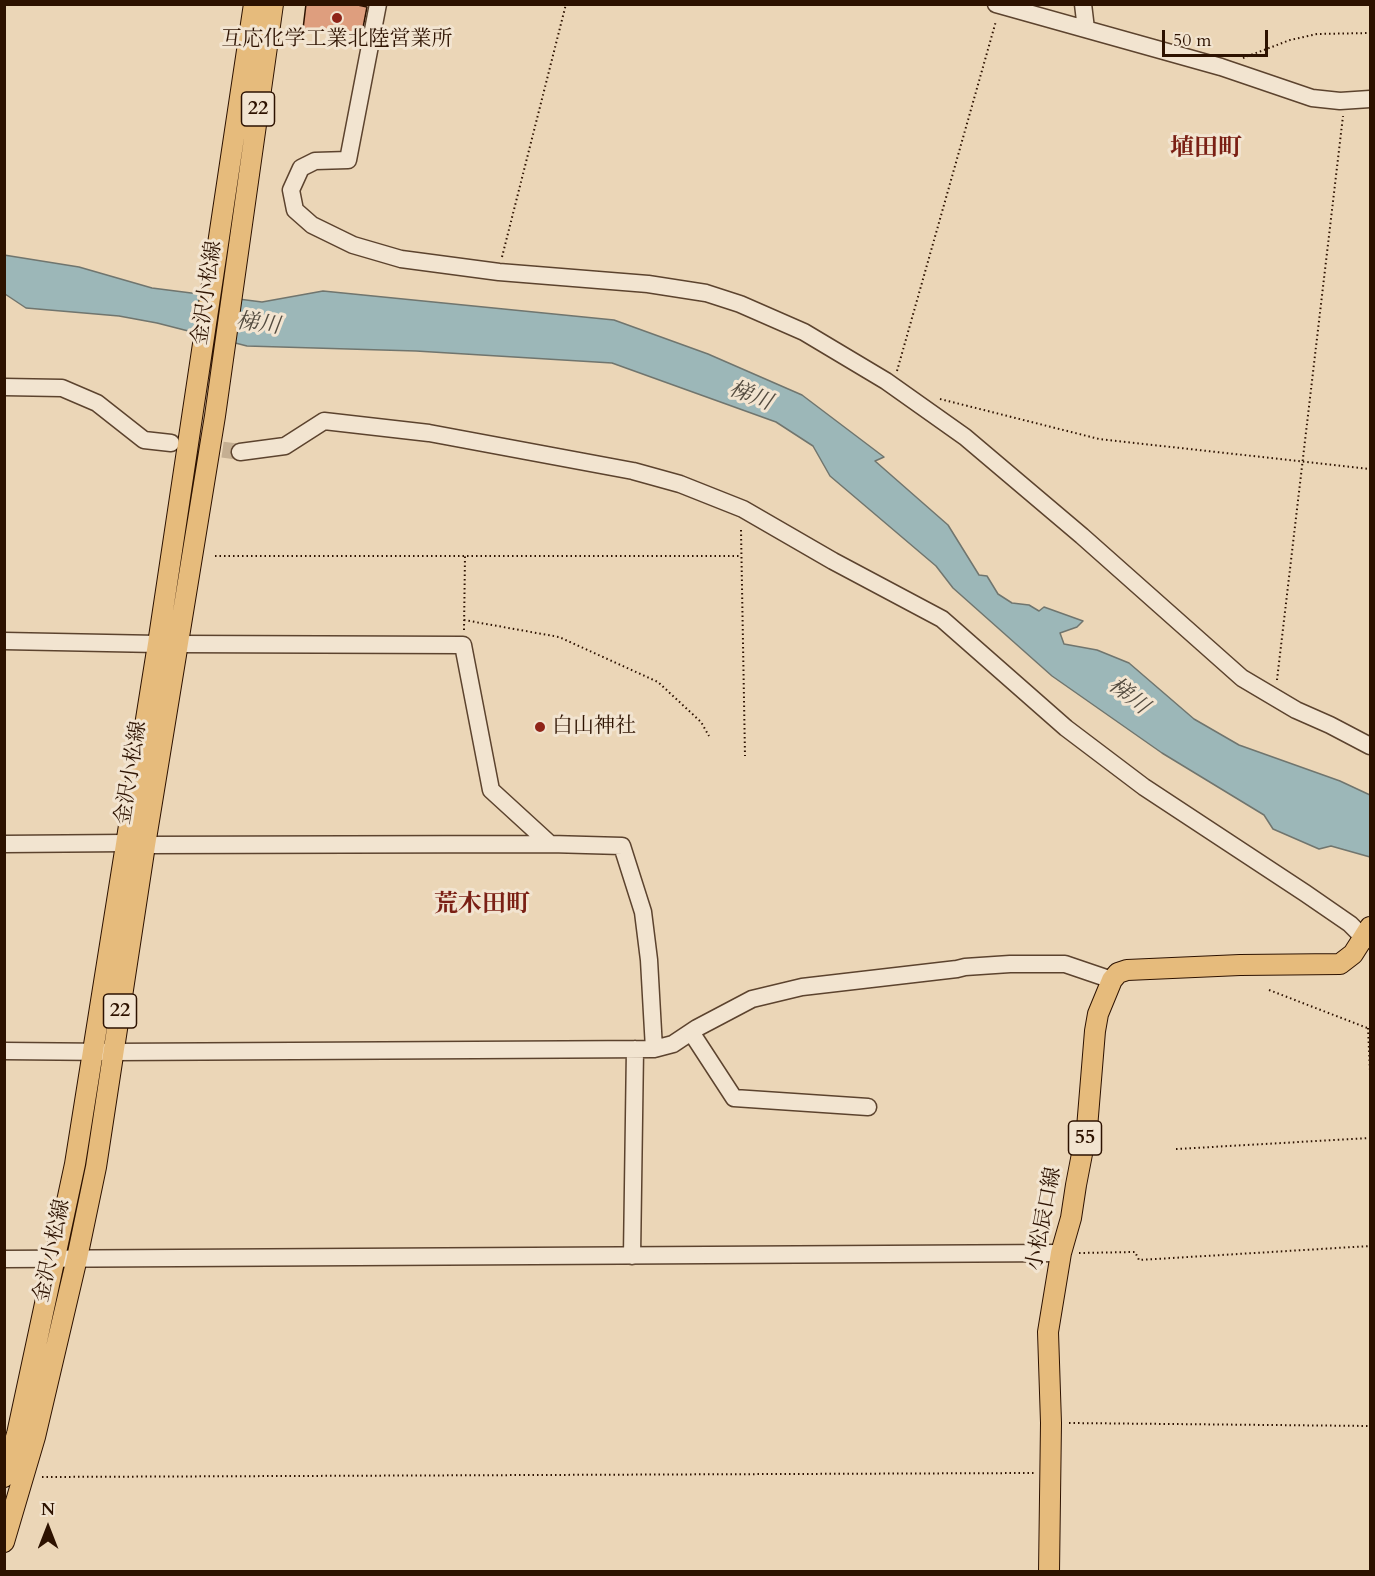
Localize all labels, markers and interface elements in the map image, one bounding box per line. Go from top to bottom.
marker: 互応化学工業北陸営業所 [330,11,344,25]
scale bar [1165,18,1272,56]
place label: 互応化学工業北陸営業所 [222,27,452,53]
text: 50 m [1173,28,1212,53]
road number: 22 [242,92,274,126]
district label: 埴田町 [1170,135,1242,163]
street label: 金沢小松線 [188,239,228,347]
water label: 梯川 [235,309,281,341]
water label: 梯川 [725,377,775,417]
water label: 梯川 [1103,673,1153,721]
place label: 白山神社 [552,714,636,740]
street label: 金沢小松線 [111,719,153,827]
marker: 白山神社 [533,720,547,734]
district label: 荒木田町 [434,891,530,919]
road number: 22 [104,994,136,1028]
road number: 55 [1068,1121,1102,1155]
street label: 小松辰口線 [1023,1165,1067,1273]
street label: 金沢小松線 [30,1197,76,1305]
north arrow [18,1498,78,1558]
text: N [41,1499,55,1521]

